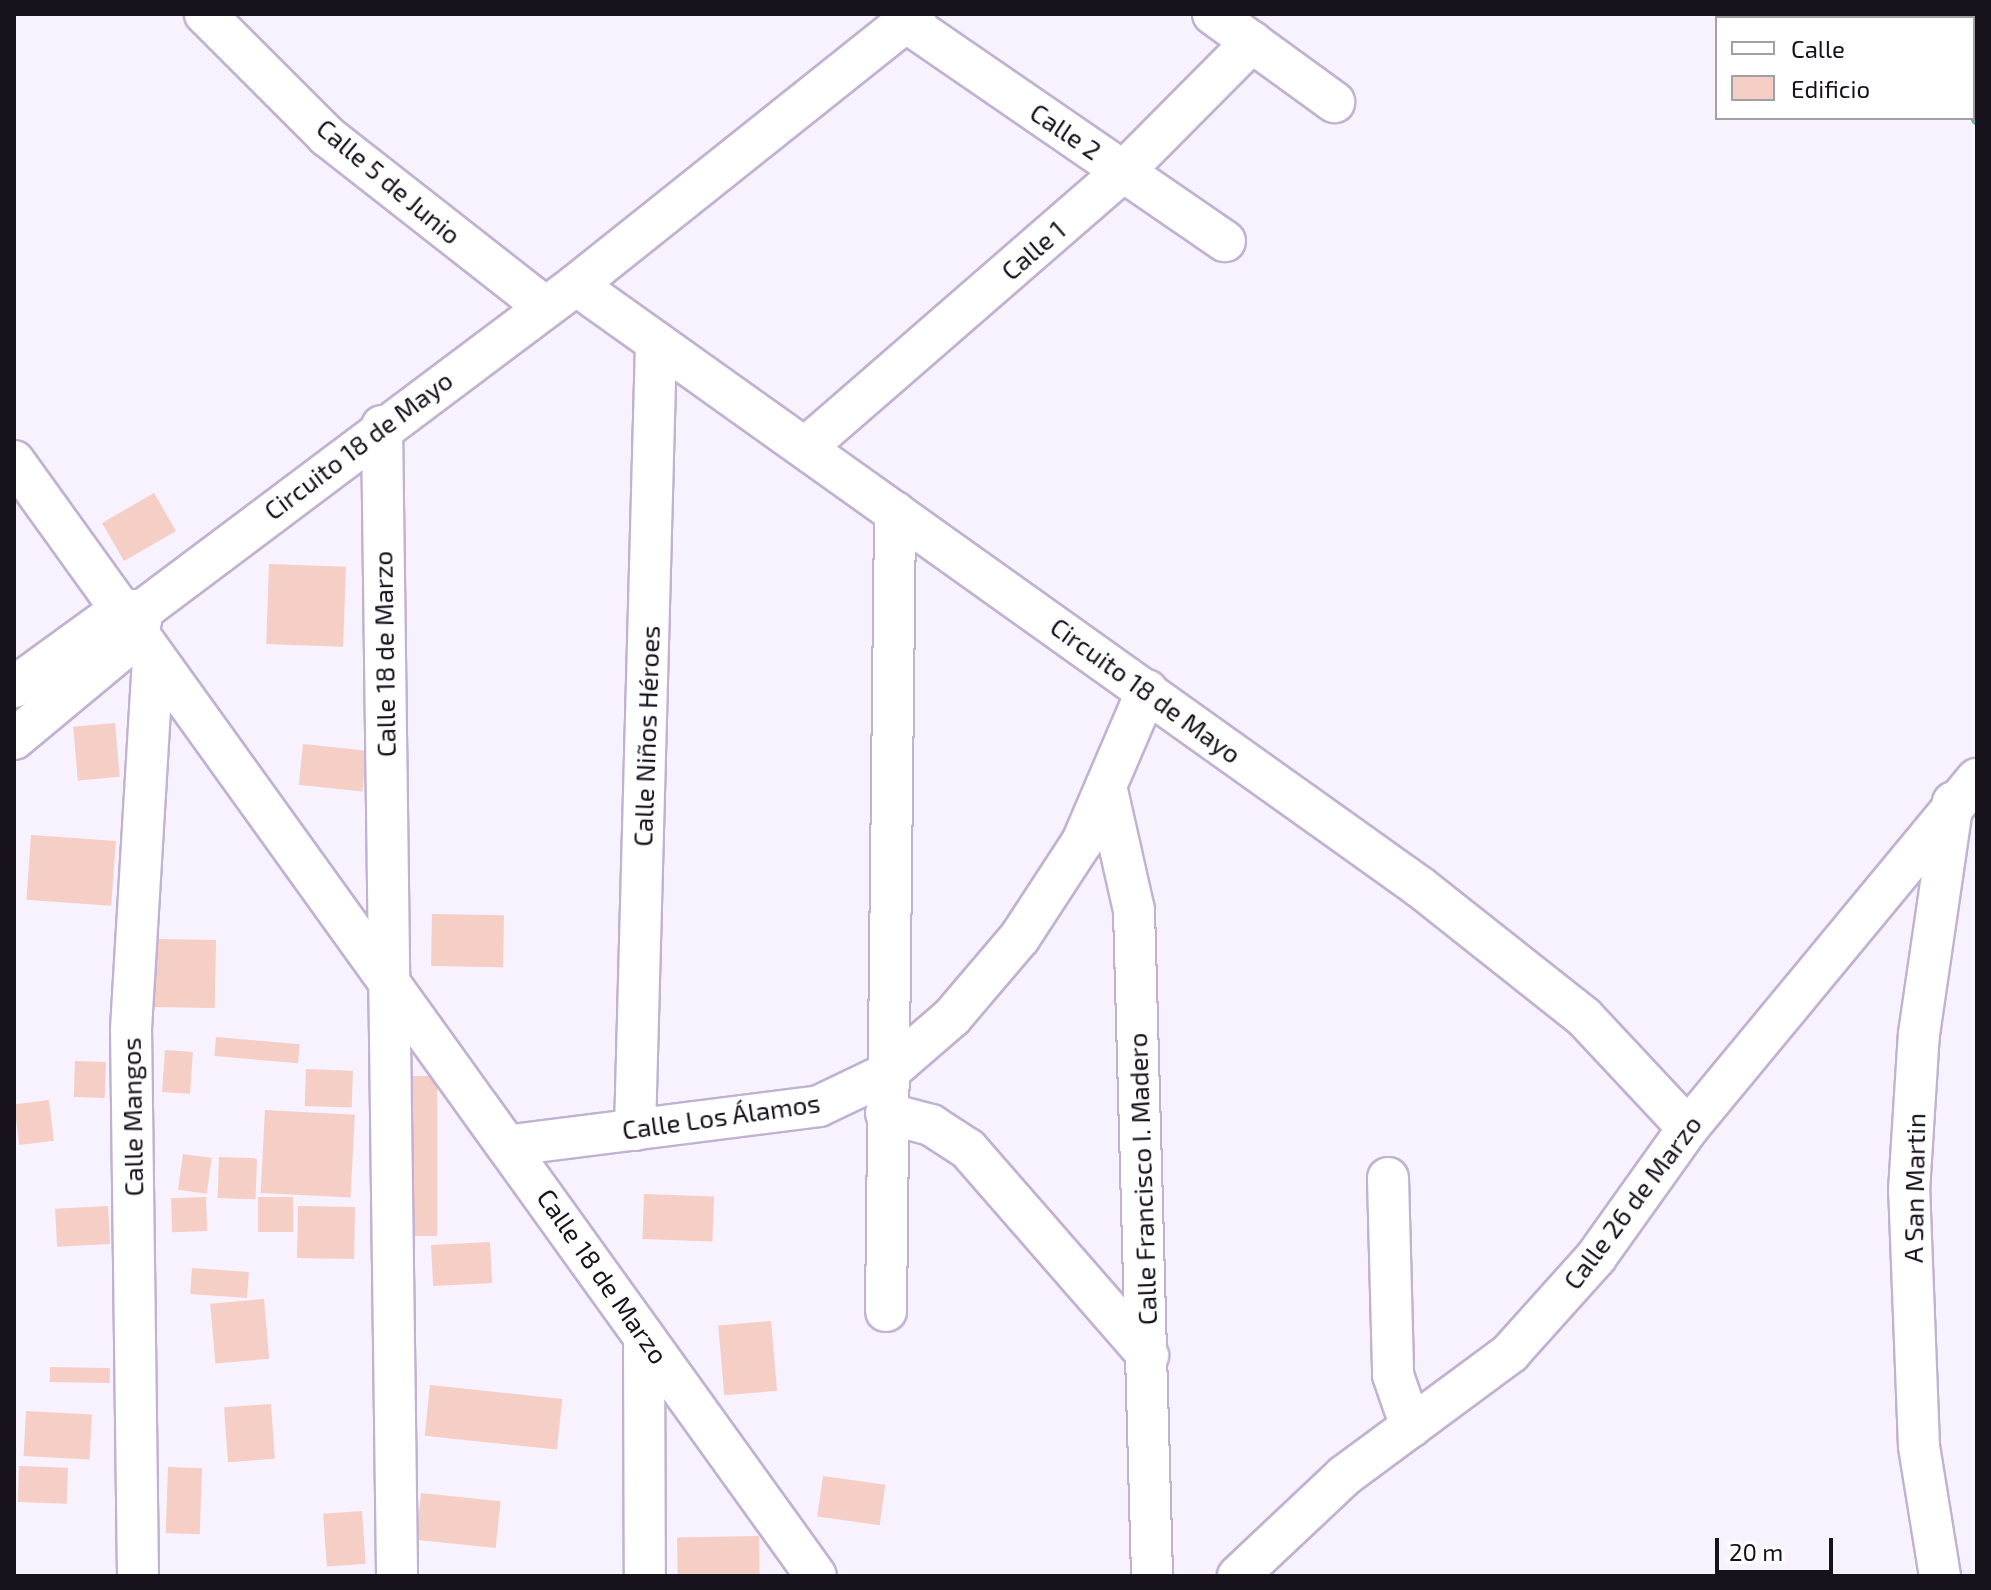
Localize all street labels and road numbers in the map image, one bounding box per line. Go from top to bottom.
street label: Calle 2 [1025,96,1107,166]
street label: Calle 5 de Junio [311,112,467,250]
street label: Calle 1 [995,214,1071,286]
street label: Circuito 18 de Mayo [258,364,458,526]
street label: Calle 18 de Marzo [367,551,401,757]
street label: Circuito 18 de Mayo [1045,610,1247,770]
street label: Calle Niños Héroes [627,625,665,847]
street label: Calle Francisco I. Madero [1121,1032,1163,1326]
street label: Calle Mangos [115,1037,149,1197]
street label: Calle Los Álamos [620,1087,822,1145]
street label: Calle 26 de Marzo [1556,1109,1708,1295]
street label: A San Martin [1897,1112,1931,1264]
street label: Calle 18 de Marzo [531,1183,675,1369]

